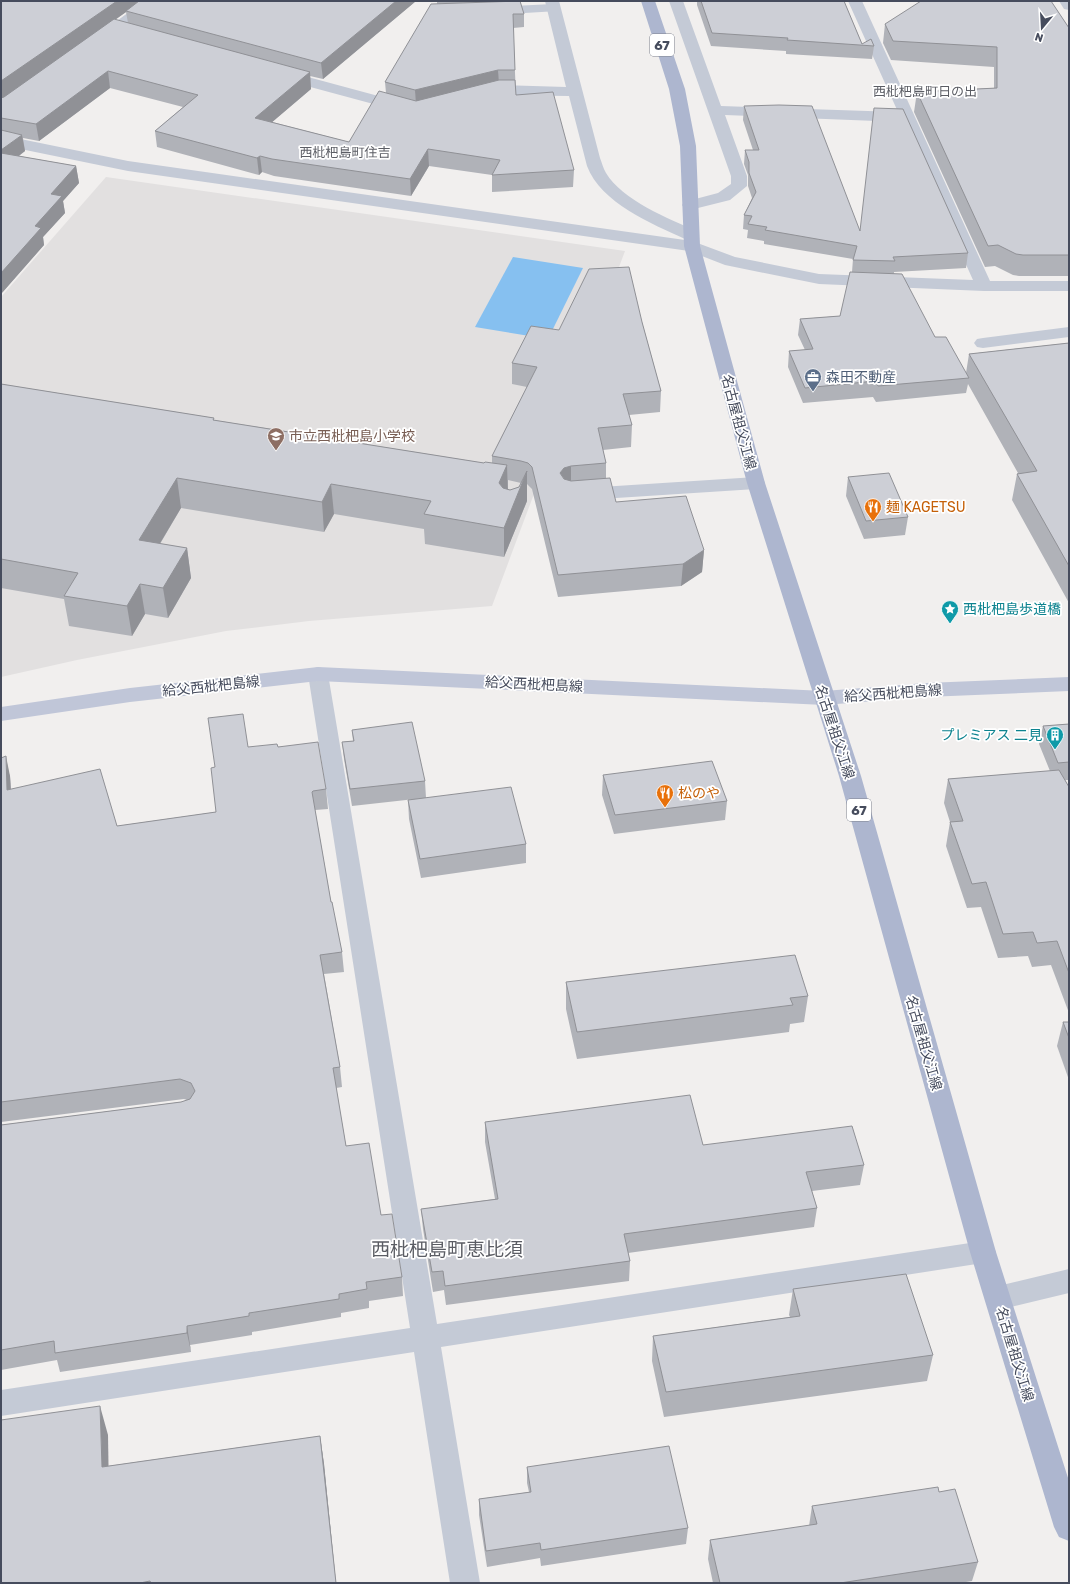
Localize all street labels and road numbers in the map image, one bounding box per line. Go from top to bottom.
road number: 67 [650,34,674,56]
street label: 名古屋祖父江線 [718,373,759,472]
street label: 給父西枇杷島線 [161,673,261,700]
street label: 給父西枇杷島線 [485,673,583,696]
street label: 給父西枇杷島線 [844,682,943,705]
street label: 名古屋祖父江線 [811,683,858,781]
road number: 67 [847,799,871,821]
street label: 名古屋祖父江線 [902,994,945,1093]
street label: 名古屋祖父江線 [992,1305,1037,1403]

